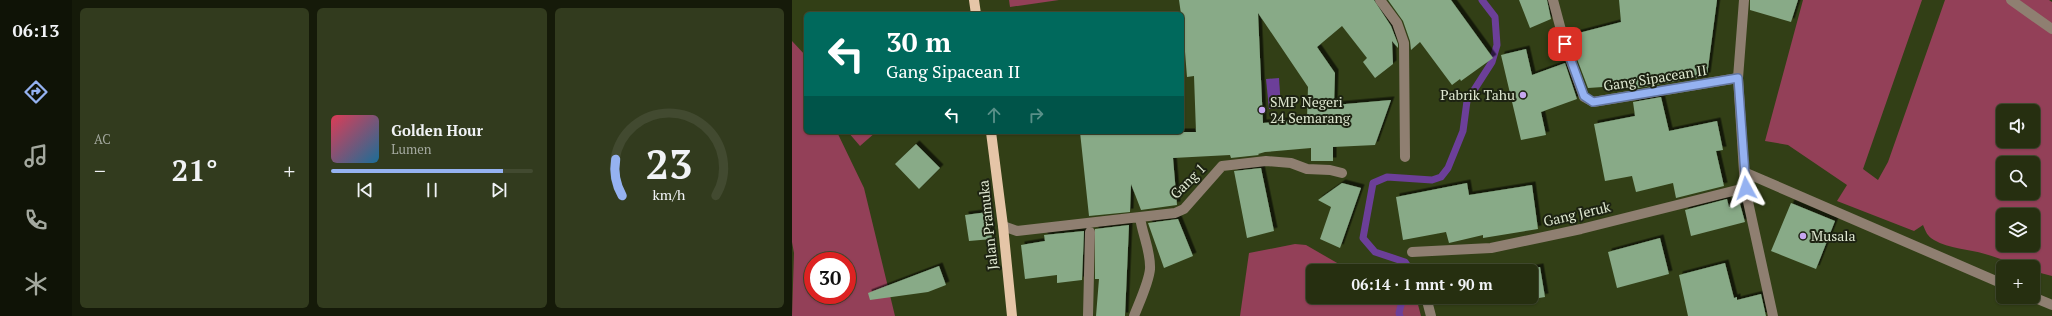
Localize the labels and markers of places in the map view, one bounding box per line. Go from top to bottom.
pin [1548,27,1582,61]
place label: Pabrik Tahu [1440,85,1515,104]
marker: Pabrik Tahu [1518,90,1528,100]
place label: SMP Negeri 24 Semarang [1270,92,1351,127]
marker: SMP Negeri 24 Semarang [1257,105,1267,115]
place label: Musala [1811,226,1856,245]
marker: Musala [1798,231,1808,241]

